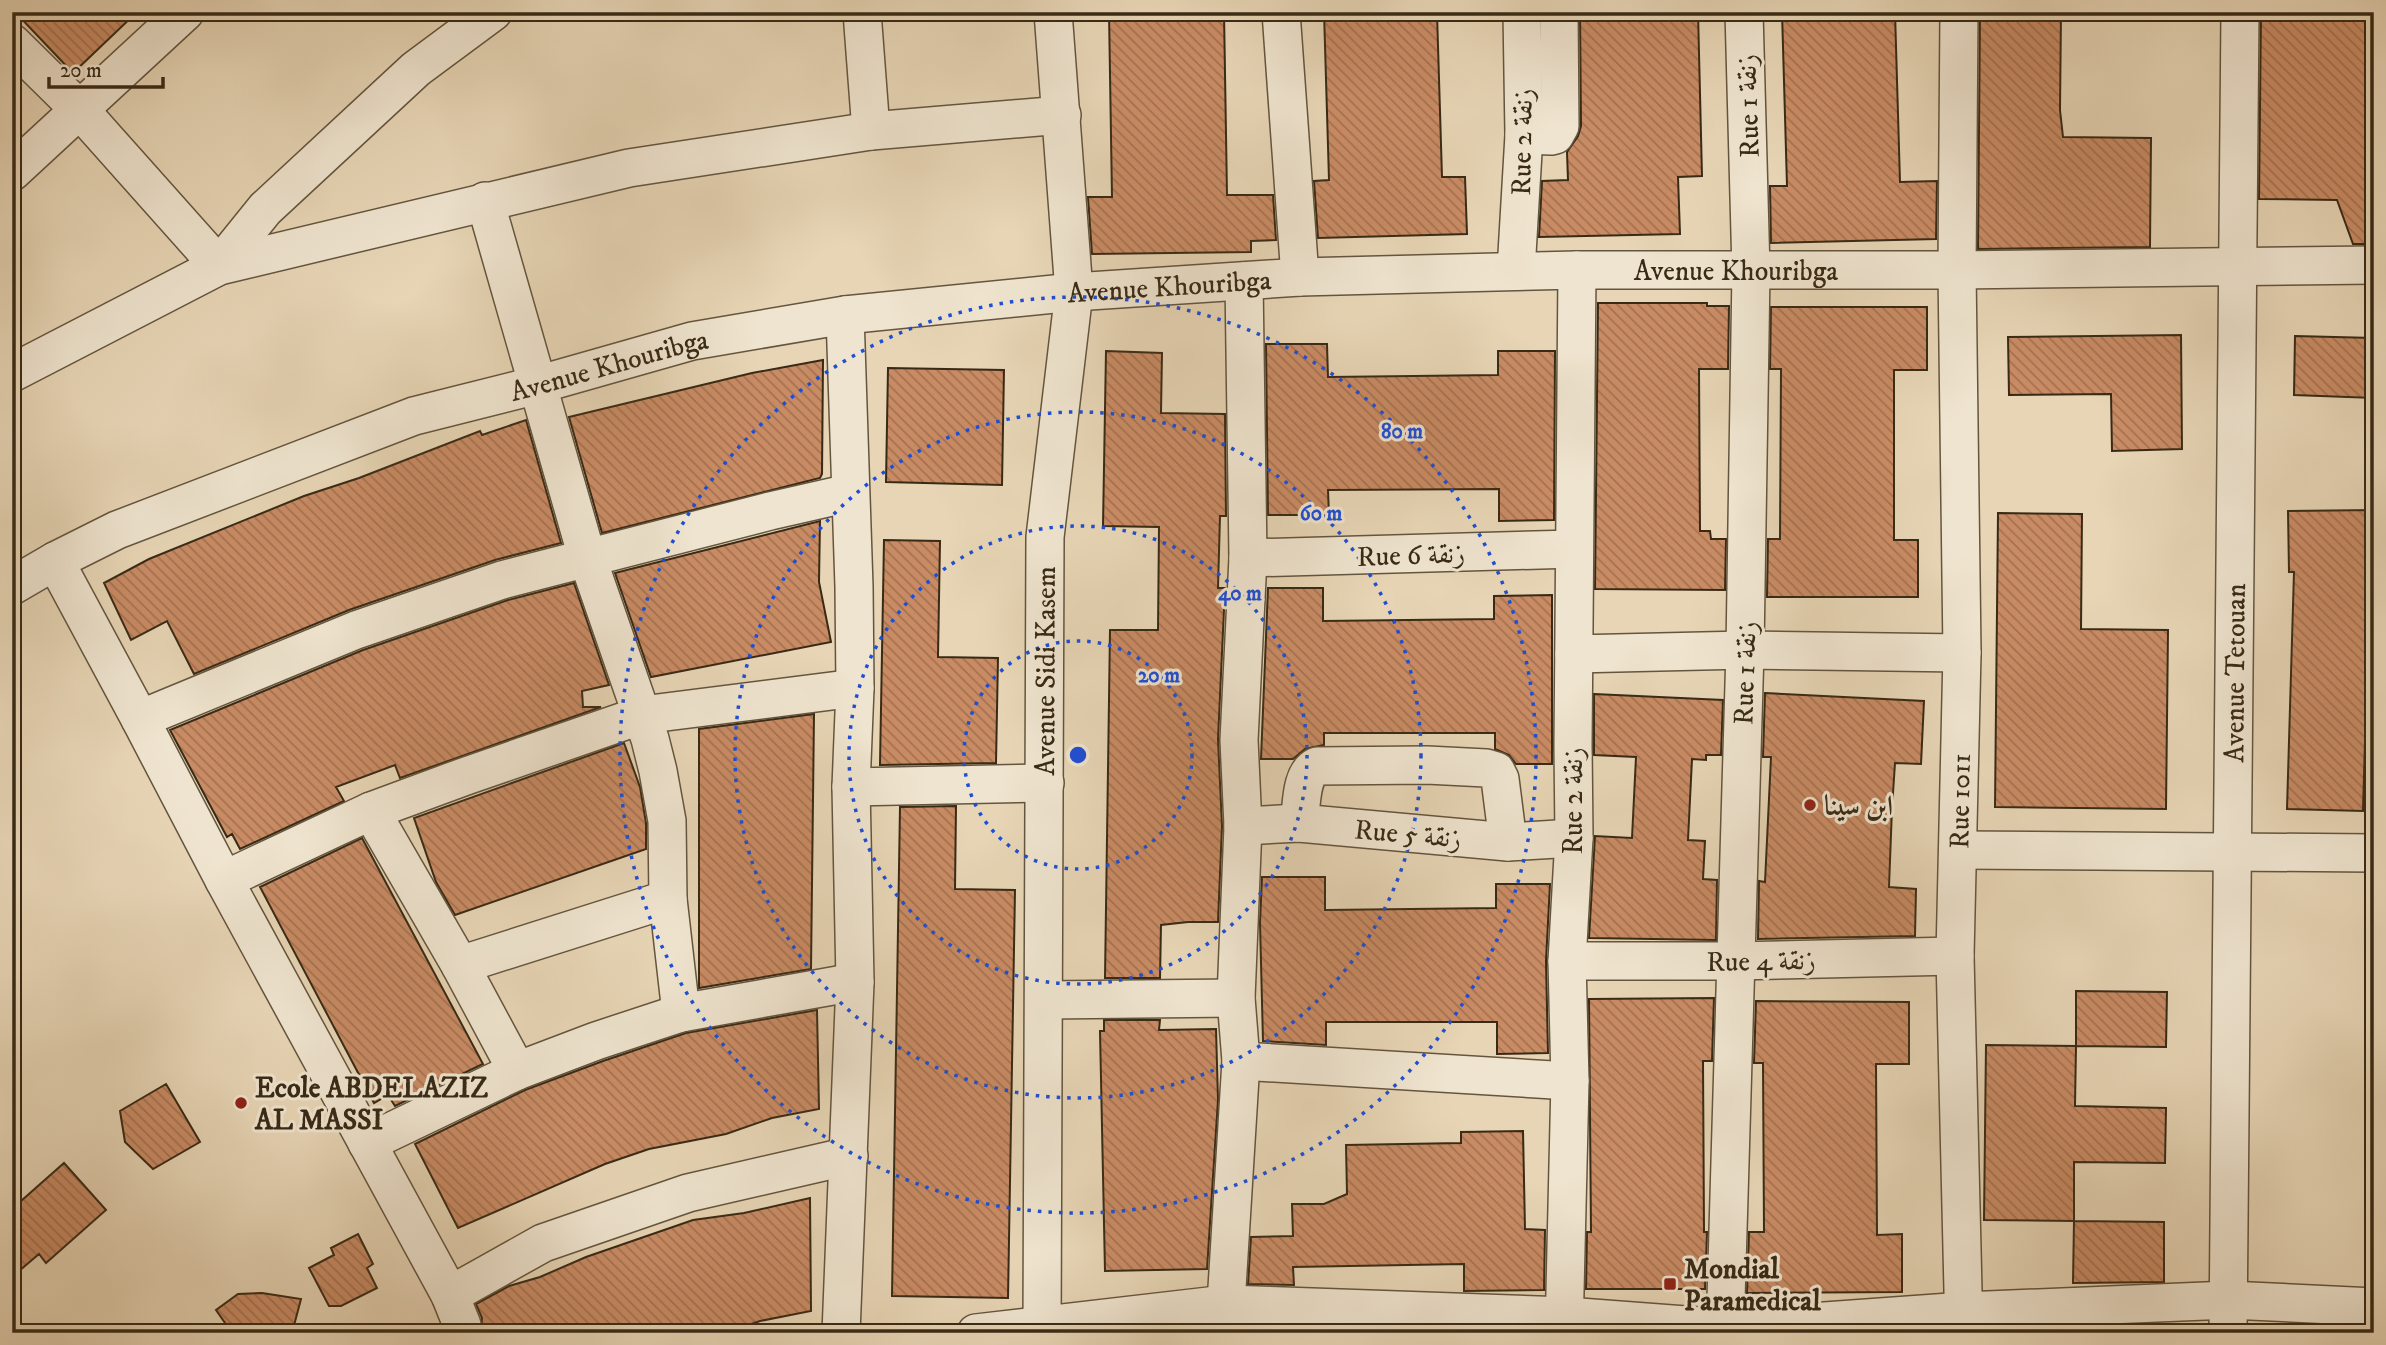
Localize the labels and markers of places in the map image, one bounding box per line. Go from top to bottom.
centre of rings [1066,743,1090,767]
place label: ابن سينا [1824,789,1893,824]
marker: ابن سينا [1802,797,1818,813]
place label: Ecole ABDELAZIZ AL MASSI [254,1071,488,1138]
marker: Ecole ABDELAZIZ AL MASSI [233,1095,249,1111]
place label: Mondial Paramedical [1684,1252,1821,1319]
marker: Mondial Paramedical [1662,1276,1678,1292]

